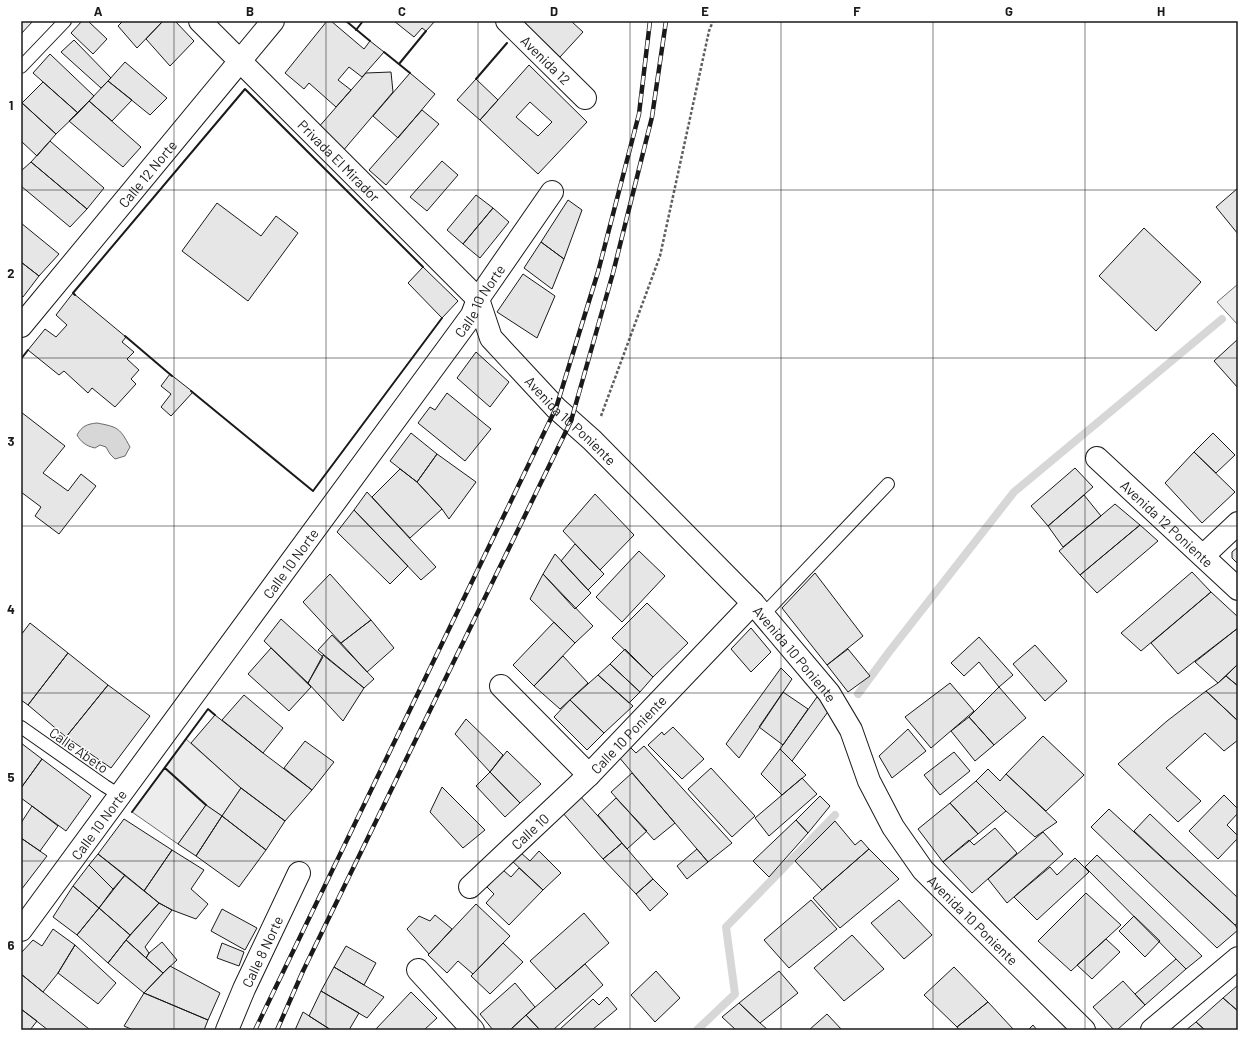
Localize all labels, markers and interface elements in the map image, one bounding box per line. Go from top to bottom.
text: A [94,3,103,19]
text: B [246,3,254,19]
text: C [398,3,406,19]
text: D [550,3,558,19]
text: E [701,3,709,19]
text: F [853,3,861,19]
text: G [1005,3,1013,19]
text: H [1157,3,1165,19]
street label: Avenida 12 [518,31,575,88]
text: 1 [9,97,13,113]
street label: Privada El Mirador [295,116,384,205]
street label: Calle 12 Norte [114,136,180,211]
street label: Calle 10 Norte [450,261,508,340]
text: 2 [7,265,15,281]
street label: Avenida 10 Poniente [522,372,620,468]
text: 3 [7,433,15,449]
street label: Avenida 12 Poniente [1118,476,1217,570]
street label: Calle 10 Norte [259,525,321,601]
text: 4 [7,601,15,617]
street label: Avenida 10 Poniente [750,602,841,705]
street label: Calle 10 Poniente [587,691,669,777]
street label: Calle Abeto [46,723,112,777]
text: 5 [7,769,15,785]
street label: Calle 10 Norte [67,786,130,863]
street label: Calle 10 [507,809,552,852]
street label: Avenida 10 Poniente [924,871,1022,968]
street label: Calle 8 Norte [238,913,286,990]
text: 6 [8,937,15,953]

